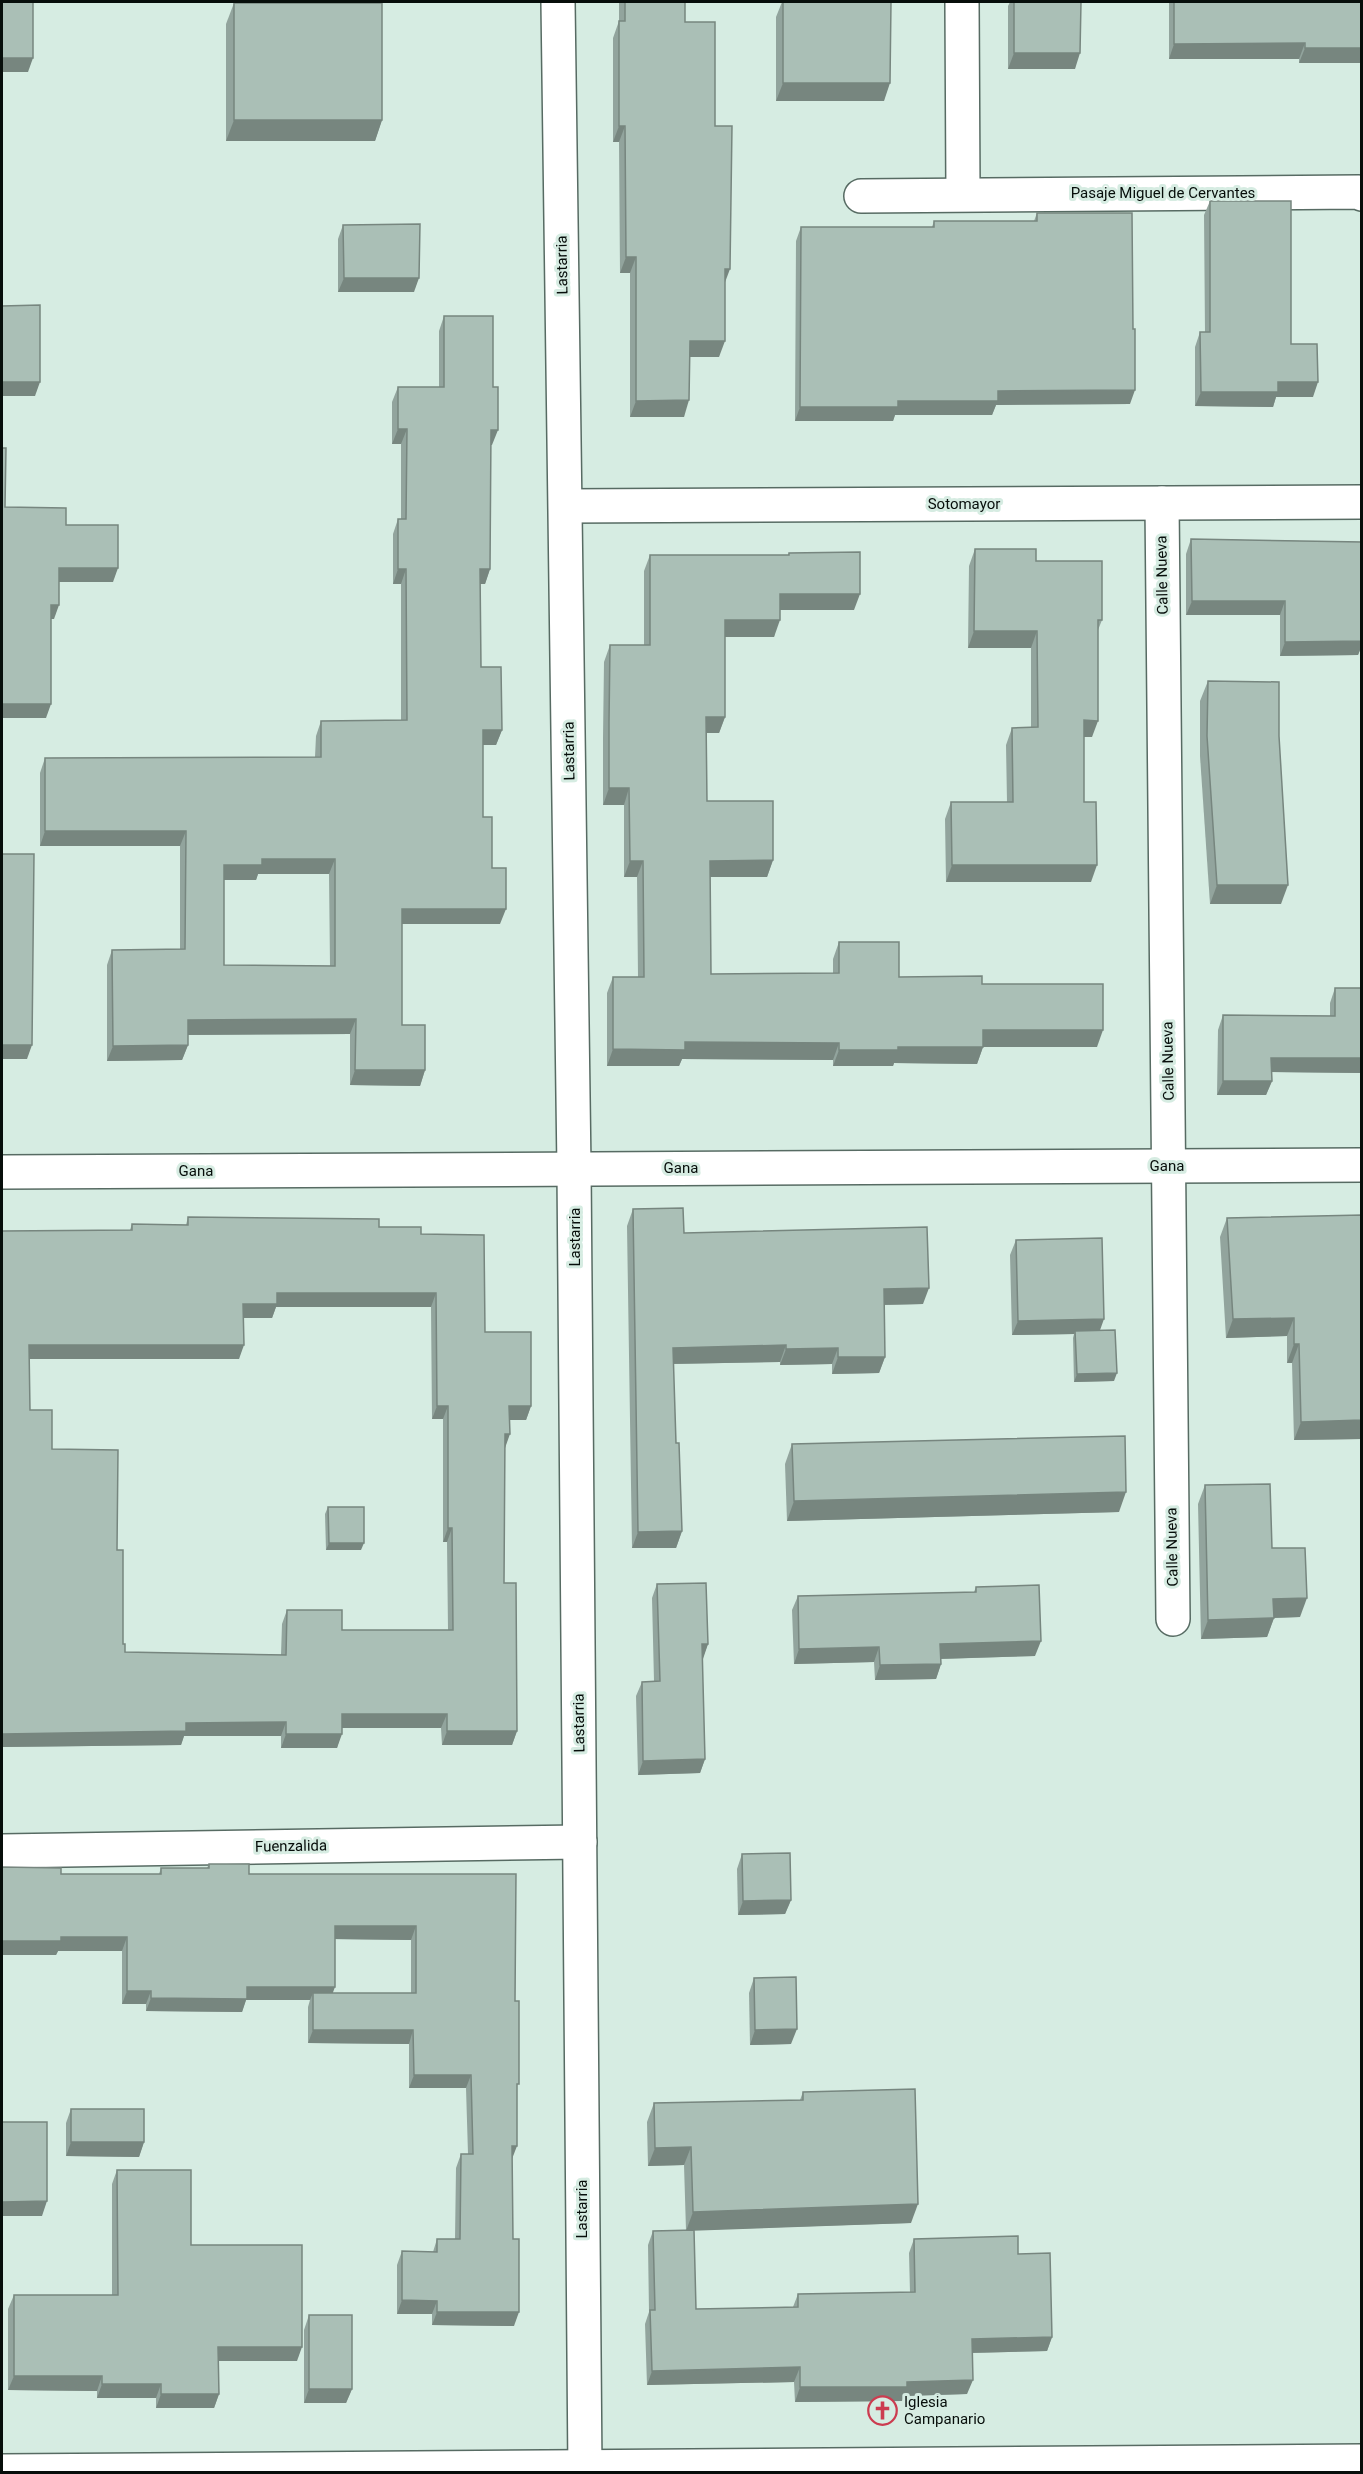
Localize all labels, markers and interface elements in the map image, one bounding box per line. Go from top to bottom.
street label: Pasaje Miguel de Cervantes [1071,184,1255,202]
street label: Lastarria [552,235,572,295]
street label: Sotomayor [928,495,1000,513]
street label: Calle Nueva [1152,535,1172,615]
street label: Lastarria [559,721,579,781]
street label: Calle Nueva [1158,1021,1178,1101]
street label: Gana [1150,1157,1184,1175]
street label: Gana [664,1159,698,1177]
street label: Gana [179,1162,213,1180]
street label: Lastarria [566,1207,584,1267]
street label: Calle Nueva [1162,1507,1182,1587]
street label: Lastarria [569,1693,589,1753]
street label: Fuenzalida [255,1836,327,1856]
street label: Lastarria [573,2179,591,2239]
place label: Iglesia Campanario [904,2393,985,2428]
church icon: Iglesia Campanario [867,2395,899,2427]

